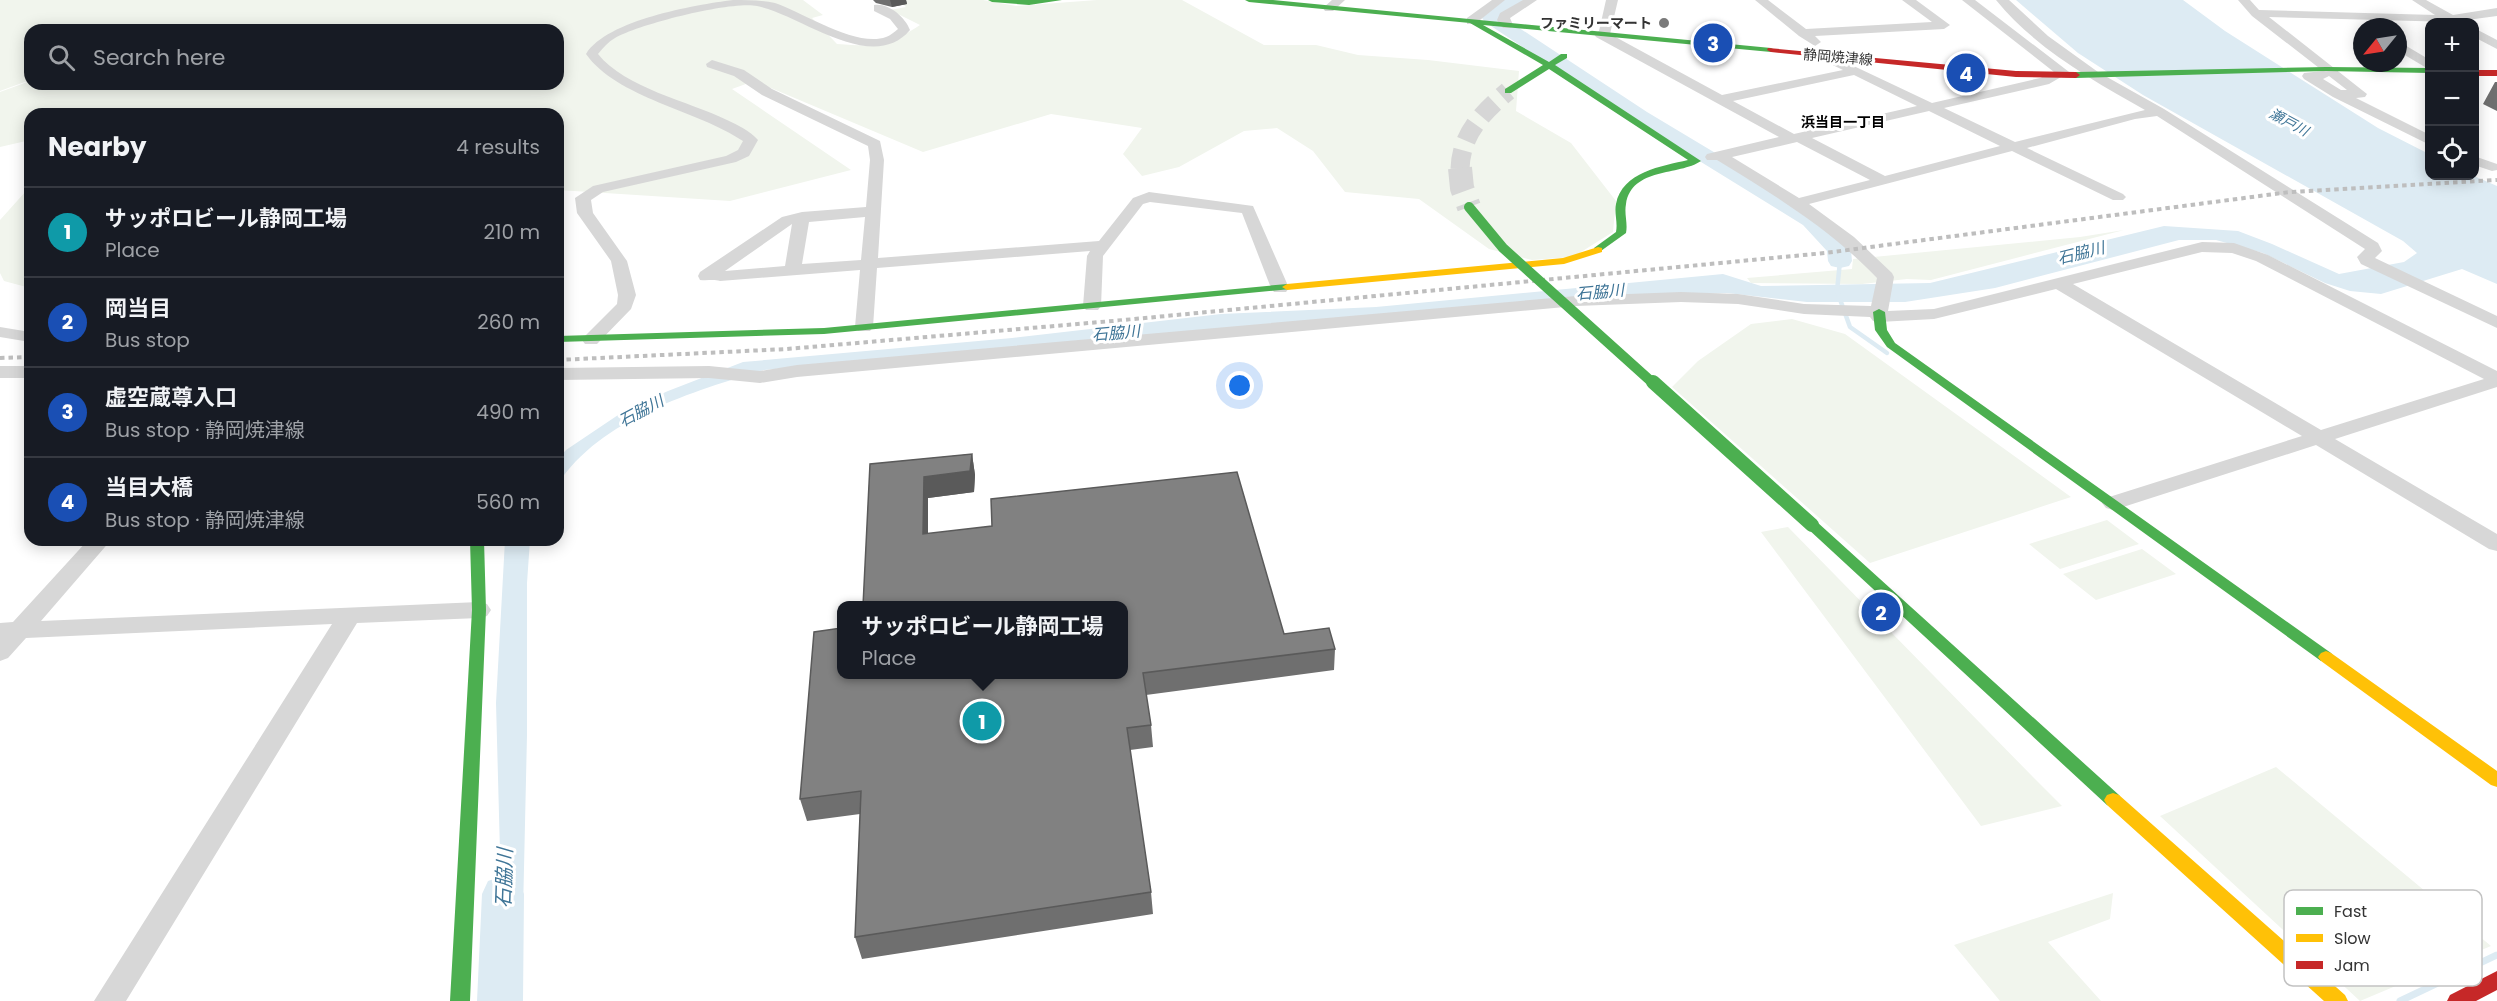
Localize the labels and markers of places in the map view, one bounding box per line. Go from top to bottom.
place label: ファミリーマート [1540,13,1652,33]
marker: ファミリーマート [1657,16,1671,30]
pin: 3 [1694,20,1732,66]
pin: 4 [1946,50,1986,96]
pin: 2 [1862,590,1900,634]
pin: 1 [962,698,1002,744]

